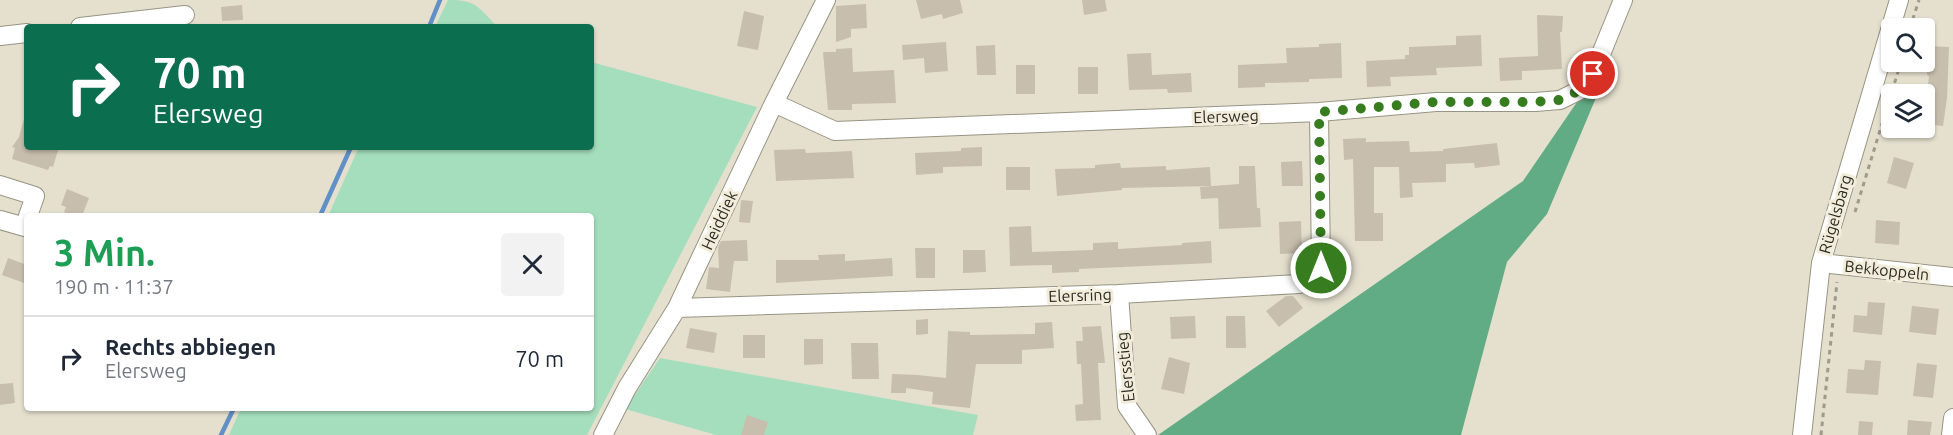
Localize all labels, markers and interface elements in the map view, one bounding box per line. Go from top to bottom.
map controls [1881,18,1935,138]
button: search [1881,18,1935,72]
icon: right [54,48,132,126]
pin [1567,48,1618,99]
text: 70 m [153,49,247,96]
icon: arrive [1576,57,1609,90]
button: layers [1881,84,1935,138]
text: Elersweg [153,98,263,128]
street label: Elersweg [1193,106,1259,126]
street label: Rügelsbarg [1815,173,1855,255]
street label: Heiddiek [697,187,741,253]
text: 3 Min. [54,232,155,273]
button: close [501,233,564,296]
position arrow [1289,236,1353,300]
street label: Bekkoppeln [1844,257,1930,283]
text: 190 m · 11:37 [54,275,174,298]
street label: Elersring [1048,285,1112,305]
street label: Elersstieg [1112,331,1138,403]
text: Rechts abbiegen [105,334,276,359]
icon: right [54,342,87,375]
text: 70 m [515,346,564,371]
text: Elersweg [105,359,187,382]

